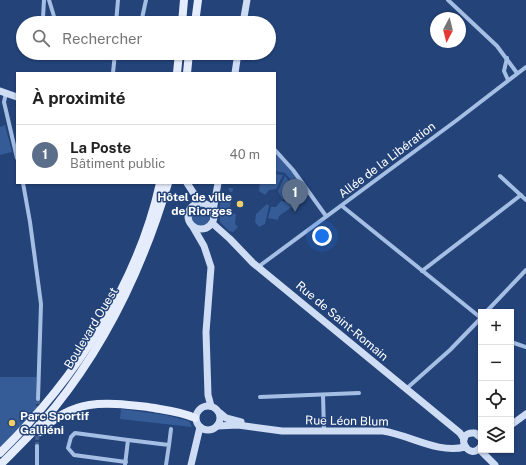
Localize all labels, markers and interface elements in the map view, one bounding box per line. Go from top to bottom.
north arrow [430,12,466,48]
search box [16,16,276,60]
icon: search [30,27,52,49]
text: Rechercher [62,30,142,47]
text: À proximité [32,88,126,108]
street label: Allée de la Libération [336,119,438,201]
text: La Poste [70,139,131,156]
text: 1 [42,147,48,162]
text: 40 m [229,147,260,162]
text: Bâtiment public [70,156,165,171]
pin: 1 [282,179,308,212]
place label: Hôtel de ville de Riorges [157,190,232,218]
marker: Hôtel de ville de Riorges [235,199,245,209]
your location [312,226,332,246]
street label: Rue de Saint-Romain [293,278,391,364]
street label: Boulevard Ouest [61,285,121,371]
map controls [478,309,514,453]
button: + [478,309,514,345]
button: − [478,345,514,381]
button: locate [478,381,514,417]
place label: Parc Sportif Galliéni [20,409,89,437]
street label: Rue Léon Blum [305,413,389,429]
button: layers [478,417,514,453]
marker: Parc Sportif Galliéni [7,418,17,428]

